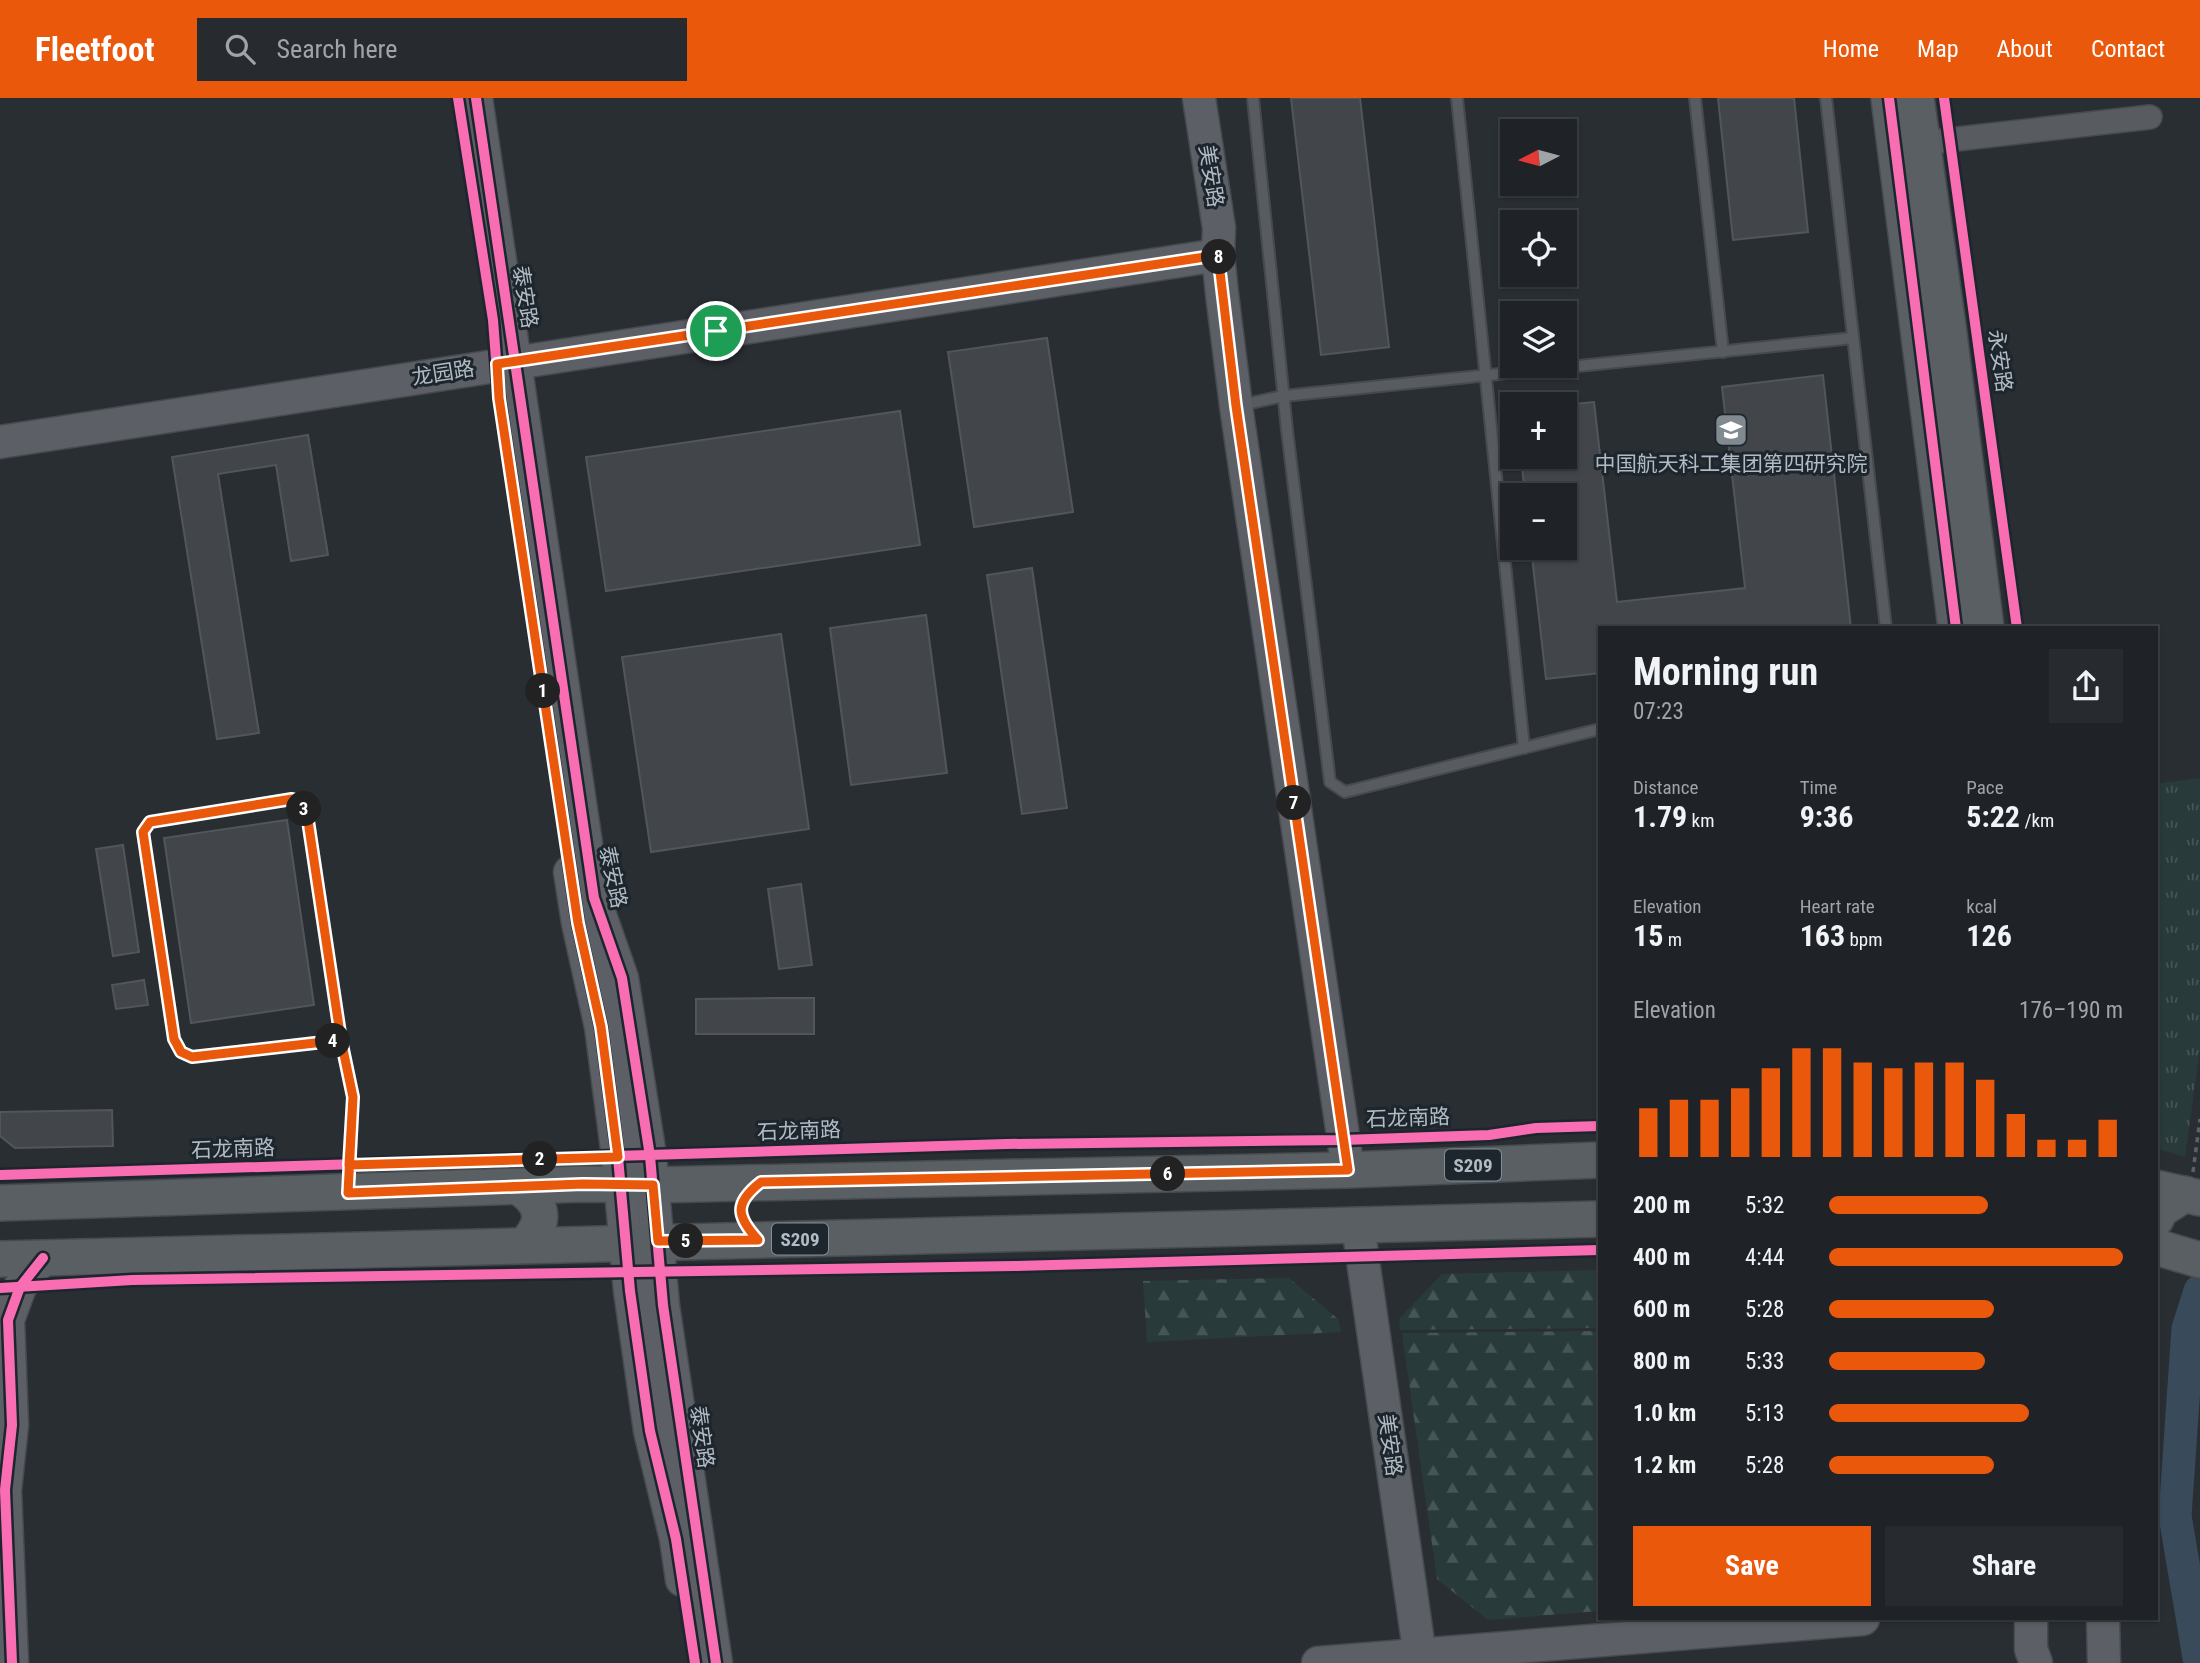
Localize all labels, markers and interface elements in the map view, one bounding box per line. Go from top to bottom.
search box [197,18,687,81]
text: Fleetfoot [35,30,155,69]
icon: search [221,30,259,68]
text: Search here [277,34,397,64]
text: Home [1823,35,1879,63]
text: Map [1917,35,1959,63]
text: About [1997,35,2053,63]
text: Contact [2091,35,2165,63]
north arrow [1500,119,1577,196]
map controls [1500,119,1577,560]
street label: 美安路 [1194,143,1228,209]
button: locate [1500,210,1577,287]
pin: 8 [1202,240,1236,274]
text: 8 [1214,245,1223,268]
street label: 泰安路 [508,264,542,330]
pin [686,301,746,361]
button: layers [1500,301,1577,378]
icon: arrive [697,312,735,350]
street label: 永安路 [1984,328,2016,394]
street label: 龙园路 [410,356,476,390]
button: + [1500,392,1577,469]
school or university icon: 中国航天科工集团第四研究院 [1712,411,1750,449]
place label: 中国航天科工集团第四研究院 [1595,452,1868,476]
button: − [1500,483,1577,560]
button: share [2049,649,2123,723]
text: Morning run [1633,650,1818,694]
pin: 1 [526,674,560,708]
text: 1 [538,679,547,702]
text: 07:23 [1633,698,1684,725]
text: Distance [1633,776,1698,799]
text: Time [1800,776,1837,799]
text: Pace [1966,776,2004,799]
pin: 7 [1276,786,1312,820]
text: 7 [1289,791,1298,814]
pin: 3 [286,792,322,826]
text: 3 [299,797,308,820]
text: 1.79 [1633,799,1687,834]
text: 9:36 [1800,799,1853,834]
text: 5:22 [1966,799,2020,834]
text: km [1687,809,1714,832]
text: /km [2020,809,2054,832]
street label: 泰安路 [595,844,631,910]
text: Elevation [1633,895,1701,918]
text: Heart rate [1800,895,1875,918]
text: kcal [1966,895,1997,918]
text: 15 [1633,918,1663,953]
text: 163 [1800,918,1845,953]
text: 126 [1966,918,2012,953]
text: m [1663,928,1682,951]
text: bpm [1845,928,1883,951]
text: Elevation [1633,997,1716,1024]
text: 176–190 m [2019,997,2123,1024]
pin: 4 [316,1024,350,1058]
text: 4 [328,1029,337,1052]
street label: 石龙南路 [1366,1105,1450,1131]
street label: 石龙南路 [757,1118,841,1144]
street label: 石龙南路 [191,1136,275,1162]
pin: 2 [522,1142,558,1176]
text: 2 [535,1147,544,1170]
road number: S209 [1445,1149,1501,1180]
pin: 6 [1150,1156,1186,1192]
text: 6 [1163,1162,1172,1185]
text: 200 m [1633,1192,1690,1219]
text: 5:32 [1745,1192,1784,1219]
pin: 5 [668,1224,704,1258]
road number: S209 [772,1224,828,1254]
text: 5 [681,1229,690,1252]
text: 400 m [1633,1244,1690,1271]
text: 4:44 [1745,1244,1784,1271]
text: 600 m [1633,1296,1690,1323]
text: 5:28 [1745,1296,1784,1323]
text: 800 m [1633,1348,1690,1375]
text: 5:33 [1745,1348,1784,1375]
text: 1.0 km [1633,1400,1696,1427]
text: 5:13 [1745,1400,1784,1427]
street label: 泰安路 [686,1404,718,1470]
street label: 美安路 [1374,1412,1406,1478]
text: 1.2 km [1633,1452,1696,1479]
text: 5:28 [1745,1452,1784,1479]
button: Save [1633,1526,1871,1606]
button: Share [1885,1526,2123,1606]

